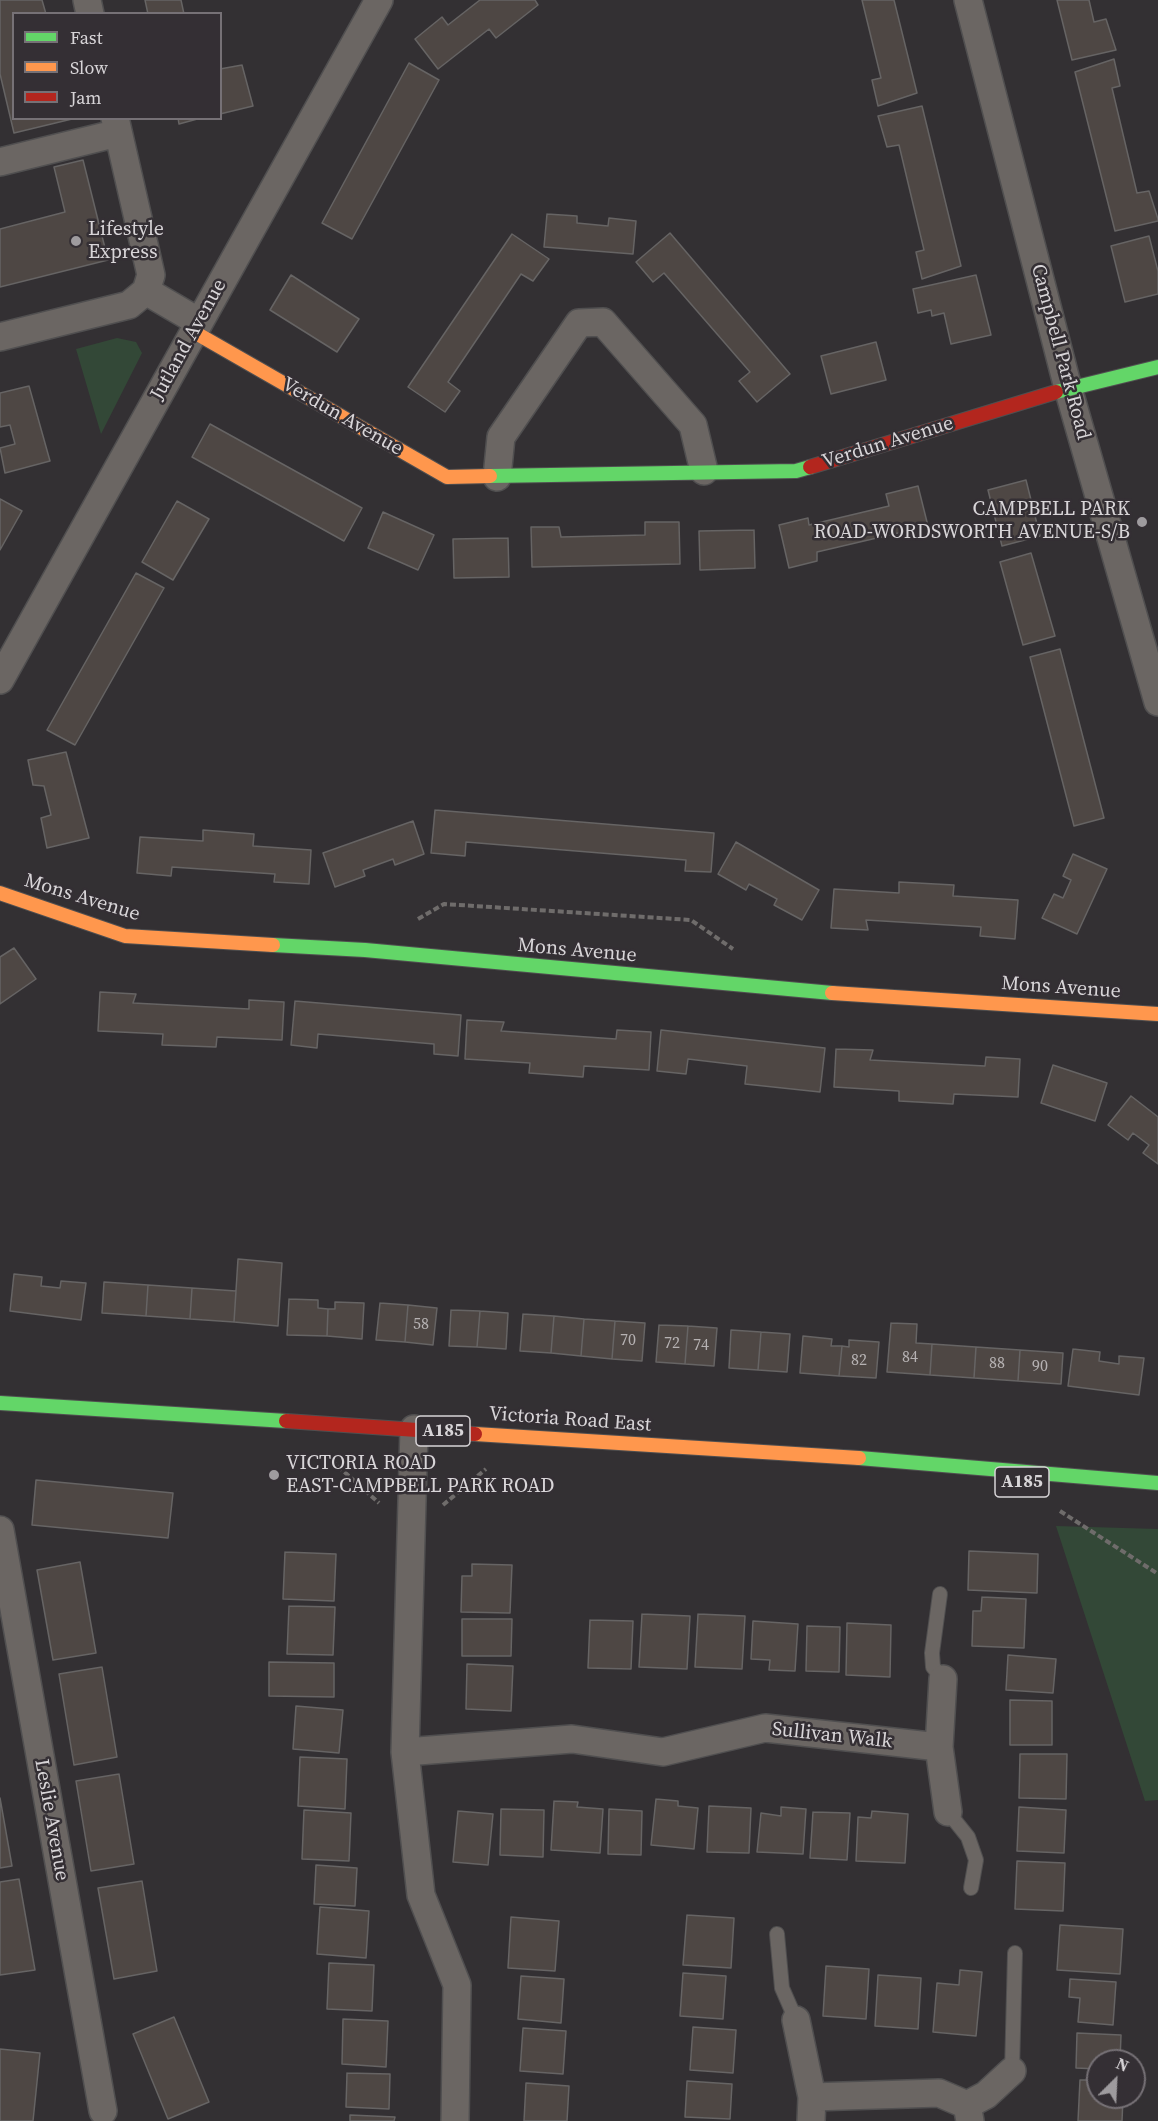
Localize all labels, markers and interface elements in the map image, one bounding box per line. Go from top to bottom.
legend [12,12,222,120]
text: Fast [70,25,103,50]
text: Slow [70,55,108,80]
text: Jam [70,85,102,110]
place label: Lifestyle Express [88,218,164,265]
marker: Lifestyle Express [69,234,83,248]
street label: Campbell Park Road [1025,261,1095,443]
street label: Jutland Avenue [146,275,232,405]
street label: Verdun Avenue [277,373,407,461]
street label: Verdun Avenue [820,412,956,474]
place label: CAMPBELL PARK ROAD-WORDSWORTH AVENUE-S/B [814,498,1130,545]
marker: CAMPBELL PARK ROAD-WORDSWORTH AVENUE-S/B [1135,515,1149,529]
street label: Mons Avenue [21,869,143,927]
street label: Mons Avenue [516,934,638,968]
street label: Mons Avenue [1000,972,1122,1004]
house number: 58 [413,1315,429,1335]
house number: 70 [620,1331,636,1351]
house number: 72 [664,1334,680,1354]
house number: 74 [693,1336,709,1356]
house number: 84 [902,1348,918,1368]
house number: 82 [851,1351,867,1371]
house number: 88 [989,1354,1005,1374]
house number: 90 [1032,1357,1048,1377]
street label: Victoria Road East [488,1402,652,1438]
road number: A185 [416,1416,470,1446]
place label: VICTORIA ROAD EAST-CAMPBELL PARK ROAD [286,1452,555,1499]
road number: A185 [995,1467,1049,1497]
marker: VICTORIA ROAD EAST-CAMPBELL PARK ROAD [267,1468,281,1482]
street label: Sullivan Walk [771,1718,893,1754]
street label: Leslie Avenue [28,1757,74,1883]
north arrow [1086,2049,1146,2109]
text: N [1113,2052,1132,2077]

